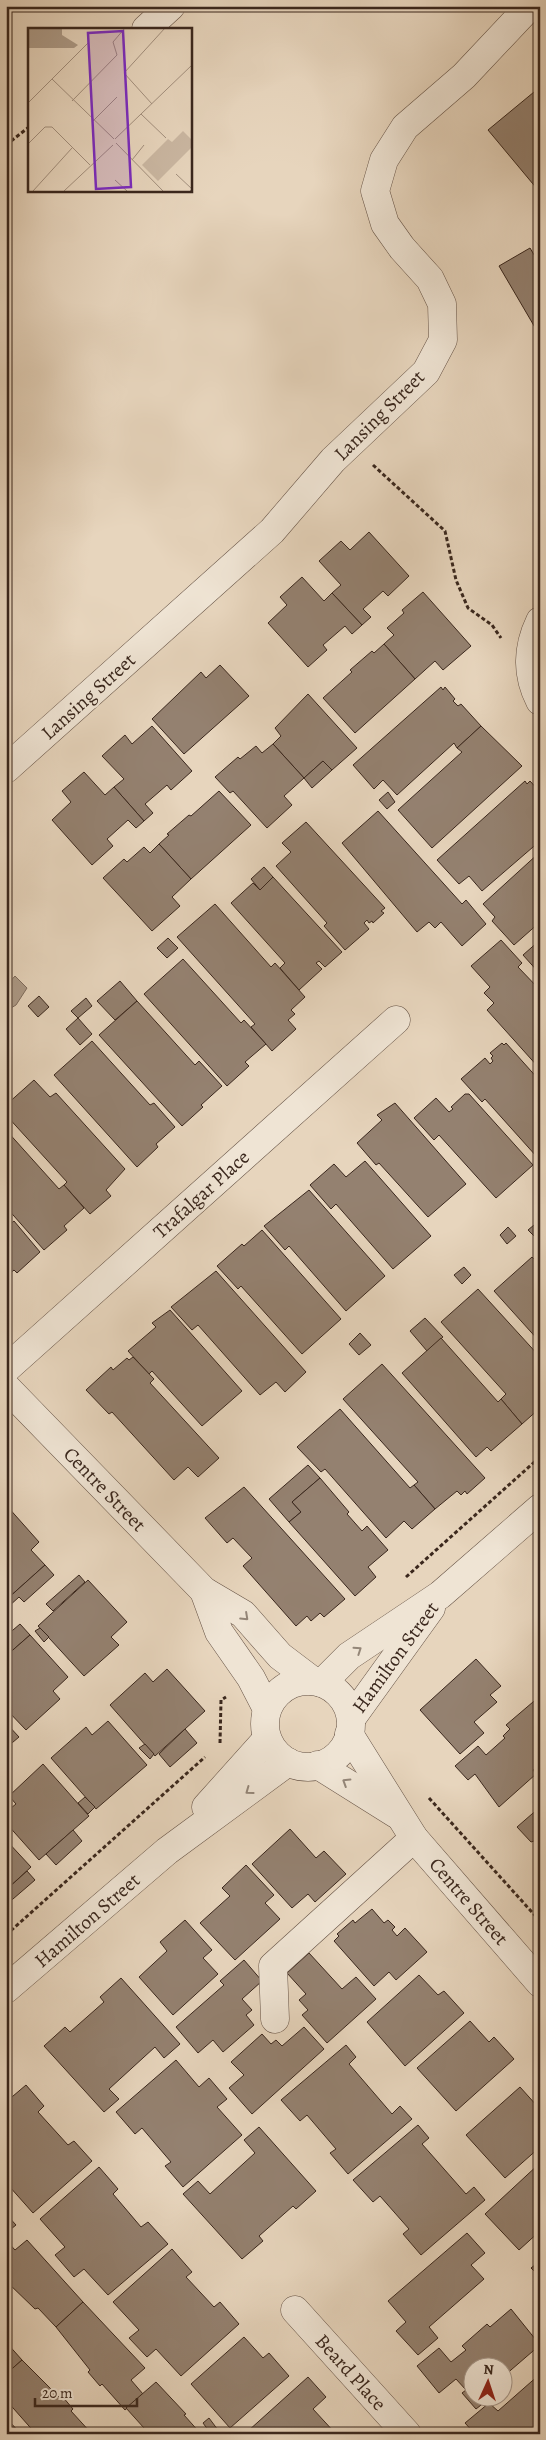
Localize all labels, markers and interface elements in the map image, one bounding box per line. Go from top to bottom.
inset map [28,28,191,191]
street label: Lansing Street [328,364,431,467]
street label: Lansing Street [35,647,142,746]
street label: Trafalgar Place [147,1144,255,1245]
street label: Centre Street [57,1441,152,1538]
street label: Hamilton Street [346,1596,445,1719]
one-way arrow [239,1611,248,1620]
one-way arrow [353,1647,362,1657]
one-way arrow [342,1779,351,1789]
one-way arrow [245,1785,255,1794]
street label: Centre Street [423,1852,515,1951]
street label: Hamilton Street [29,1867,146,1974]
street label: Beard Place [309,2328,392,2417]
north arrow [464,2358,514,2408]
text: N [483,2360,494,2379]
scale bar [35,2375,138,2407]
text: 20 m [42,2383,73,2403]

